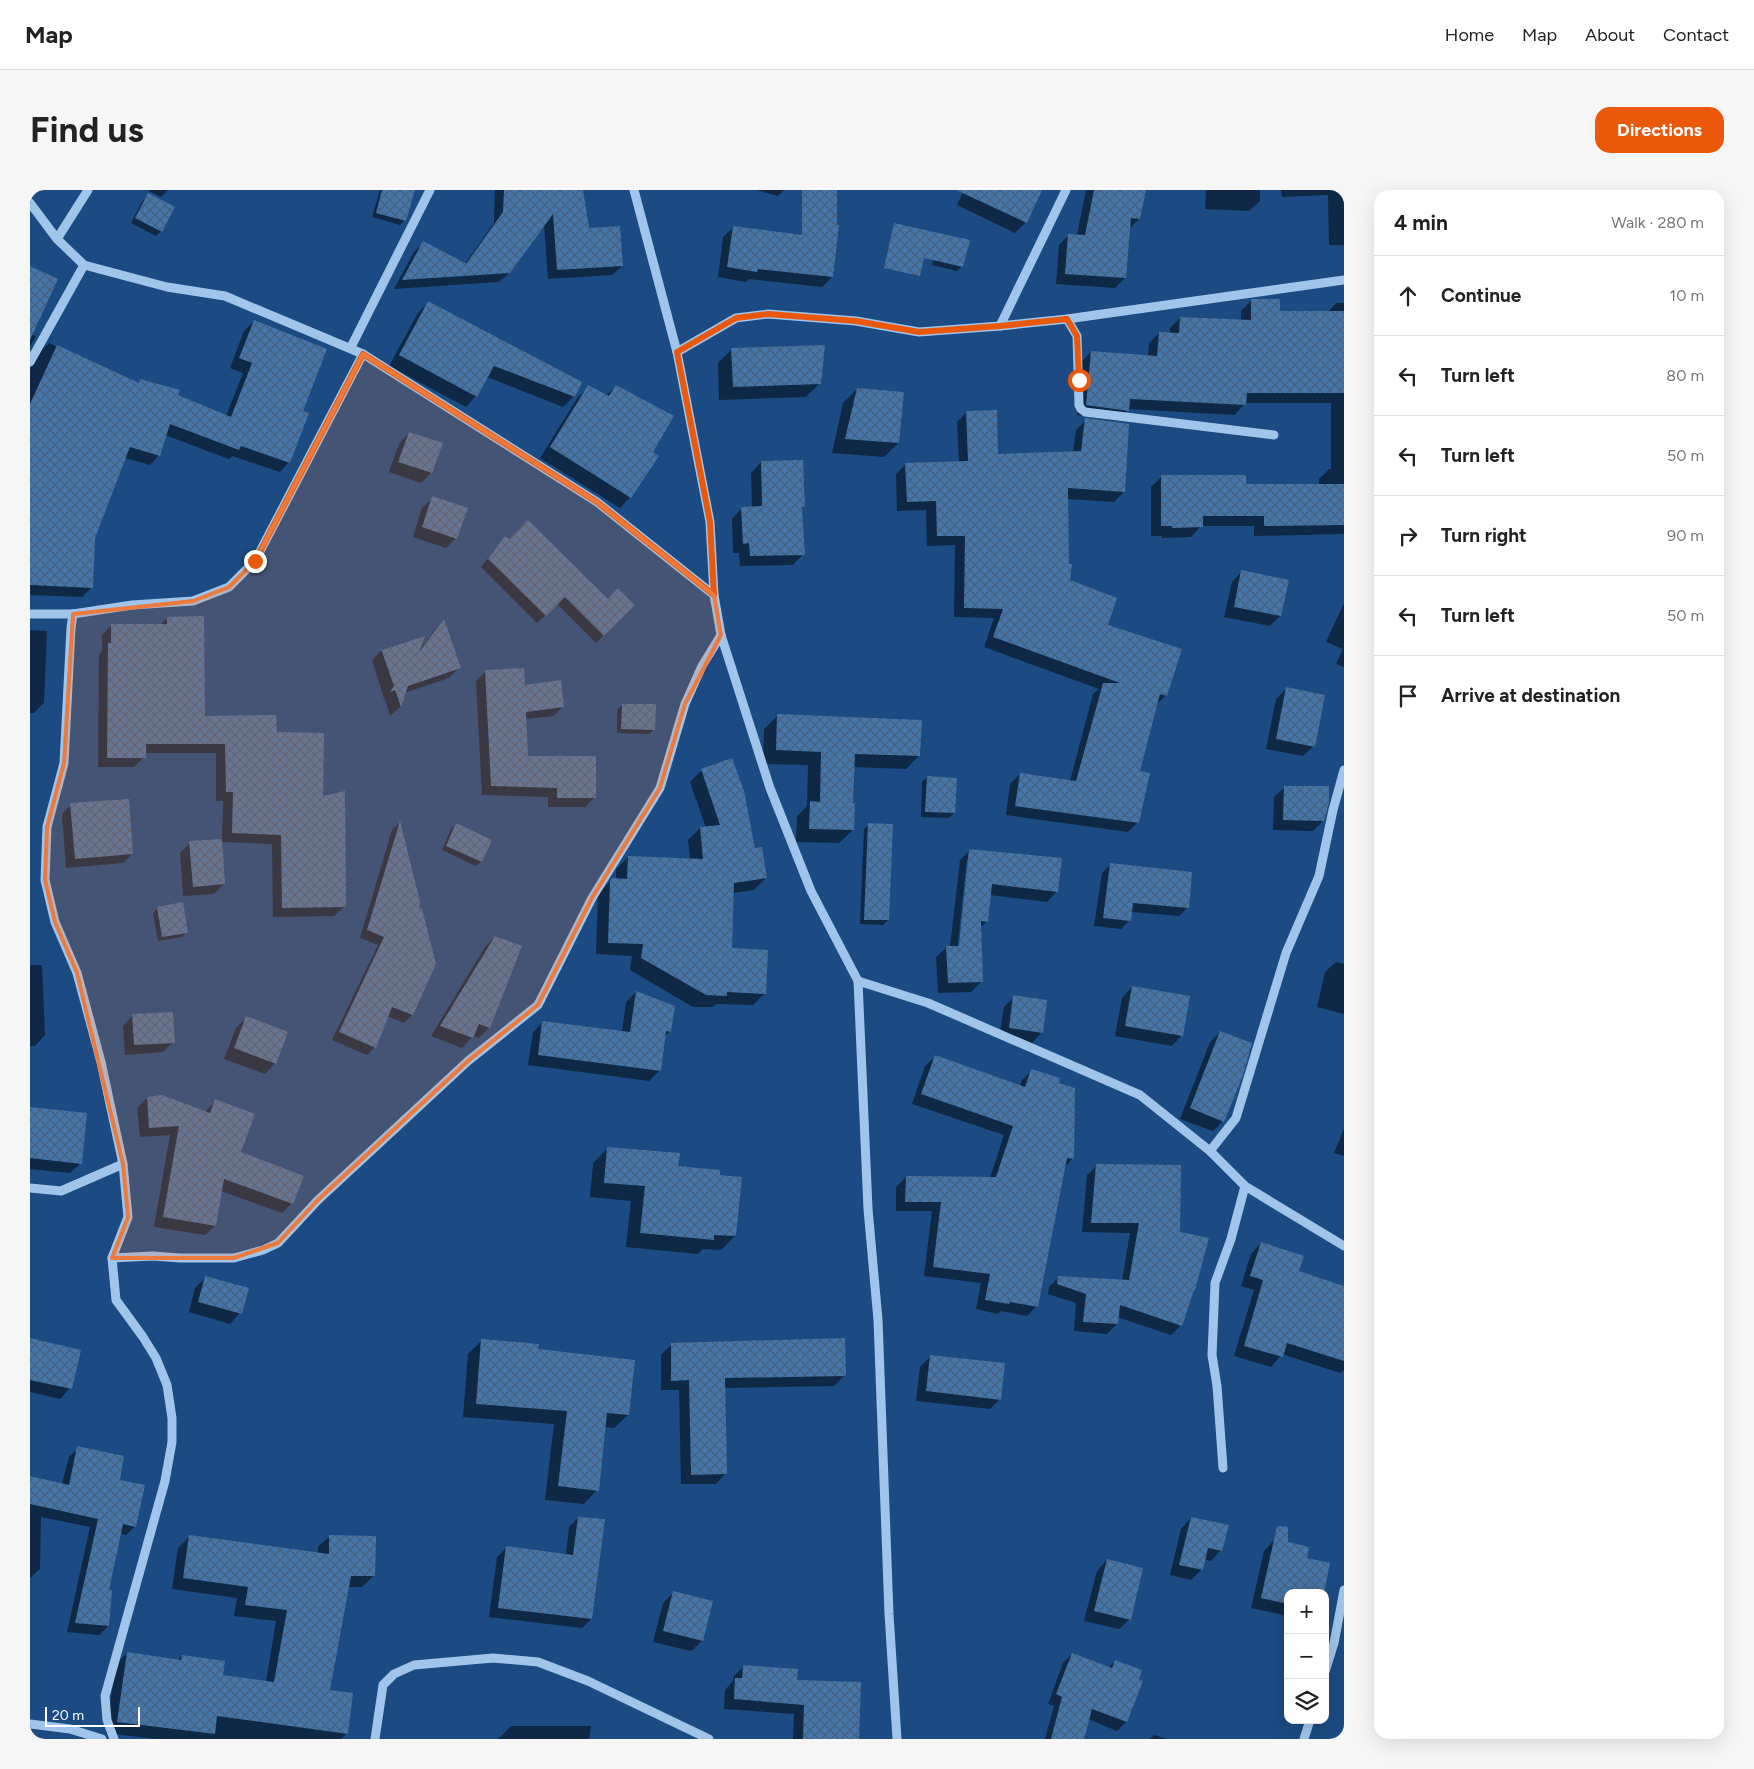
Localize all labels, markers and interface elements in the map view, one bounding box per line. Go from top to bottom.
text: Map [25,20,73,49]
text: Home [1445,24,1494,46]
text: Map [1522,24,1557,46]
text: About [1585,24,1635,46]
text: Contact [1663,24,1729,46]
button: Directions [1595,107,1724,153]
text: Find us [30,109,144,151]
text: 4 min [1394,210,1448,235]
text: Walk · 280 m [1611,213,1704,232]
icon: ahead [1394,282,1422,310]
text: Continue [1441,284,1521,307]
text: 10 m [1670,286,1704,305]
icon: left [1394,362,1422,390]
text: Turn left [1441,364,1515,387]
text: 80 m [1666,366,1704,385]
route start [1068,369,1091,392]
icon: left [1394,442,1422,470]
text: Turn left [1441,444,1515,467]
text: 50 m [1667,446,1704,465]
icon: right [1394,522,1422,550]
text: Turn right [1441,524,1527,547]
text: 90 m [1667,526,1704,545]
route end [244,550,267,573]
icon: left [1394,602,1422,630]
text: Turn left [1441,604,1515,627]
text: 50 m [1667,606,1704,625]
icon: arrive [1394,682,1422,710]
text: Arrive at destination [1441,684,1620,707]
map controls [1284,1589,1329,1724]
button: + [1284,1589,1329,1634]
button: − [1284,1634,1329,1679]
button: layers [1284,1679,1329,1724]
scale bar [45,1704,140,1727]
text: 20 m [52,1707,84,1724]

